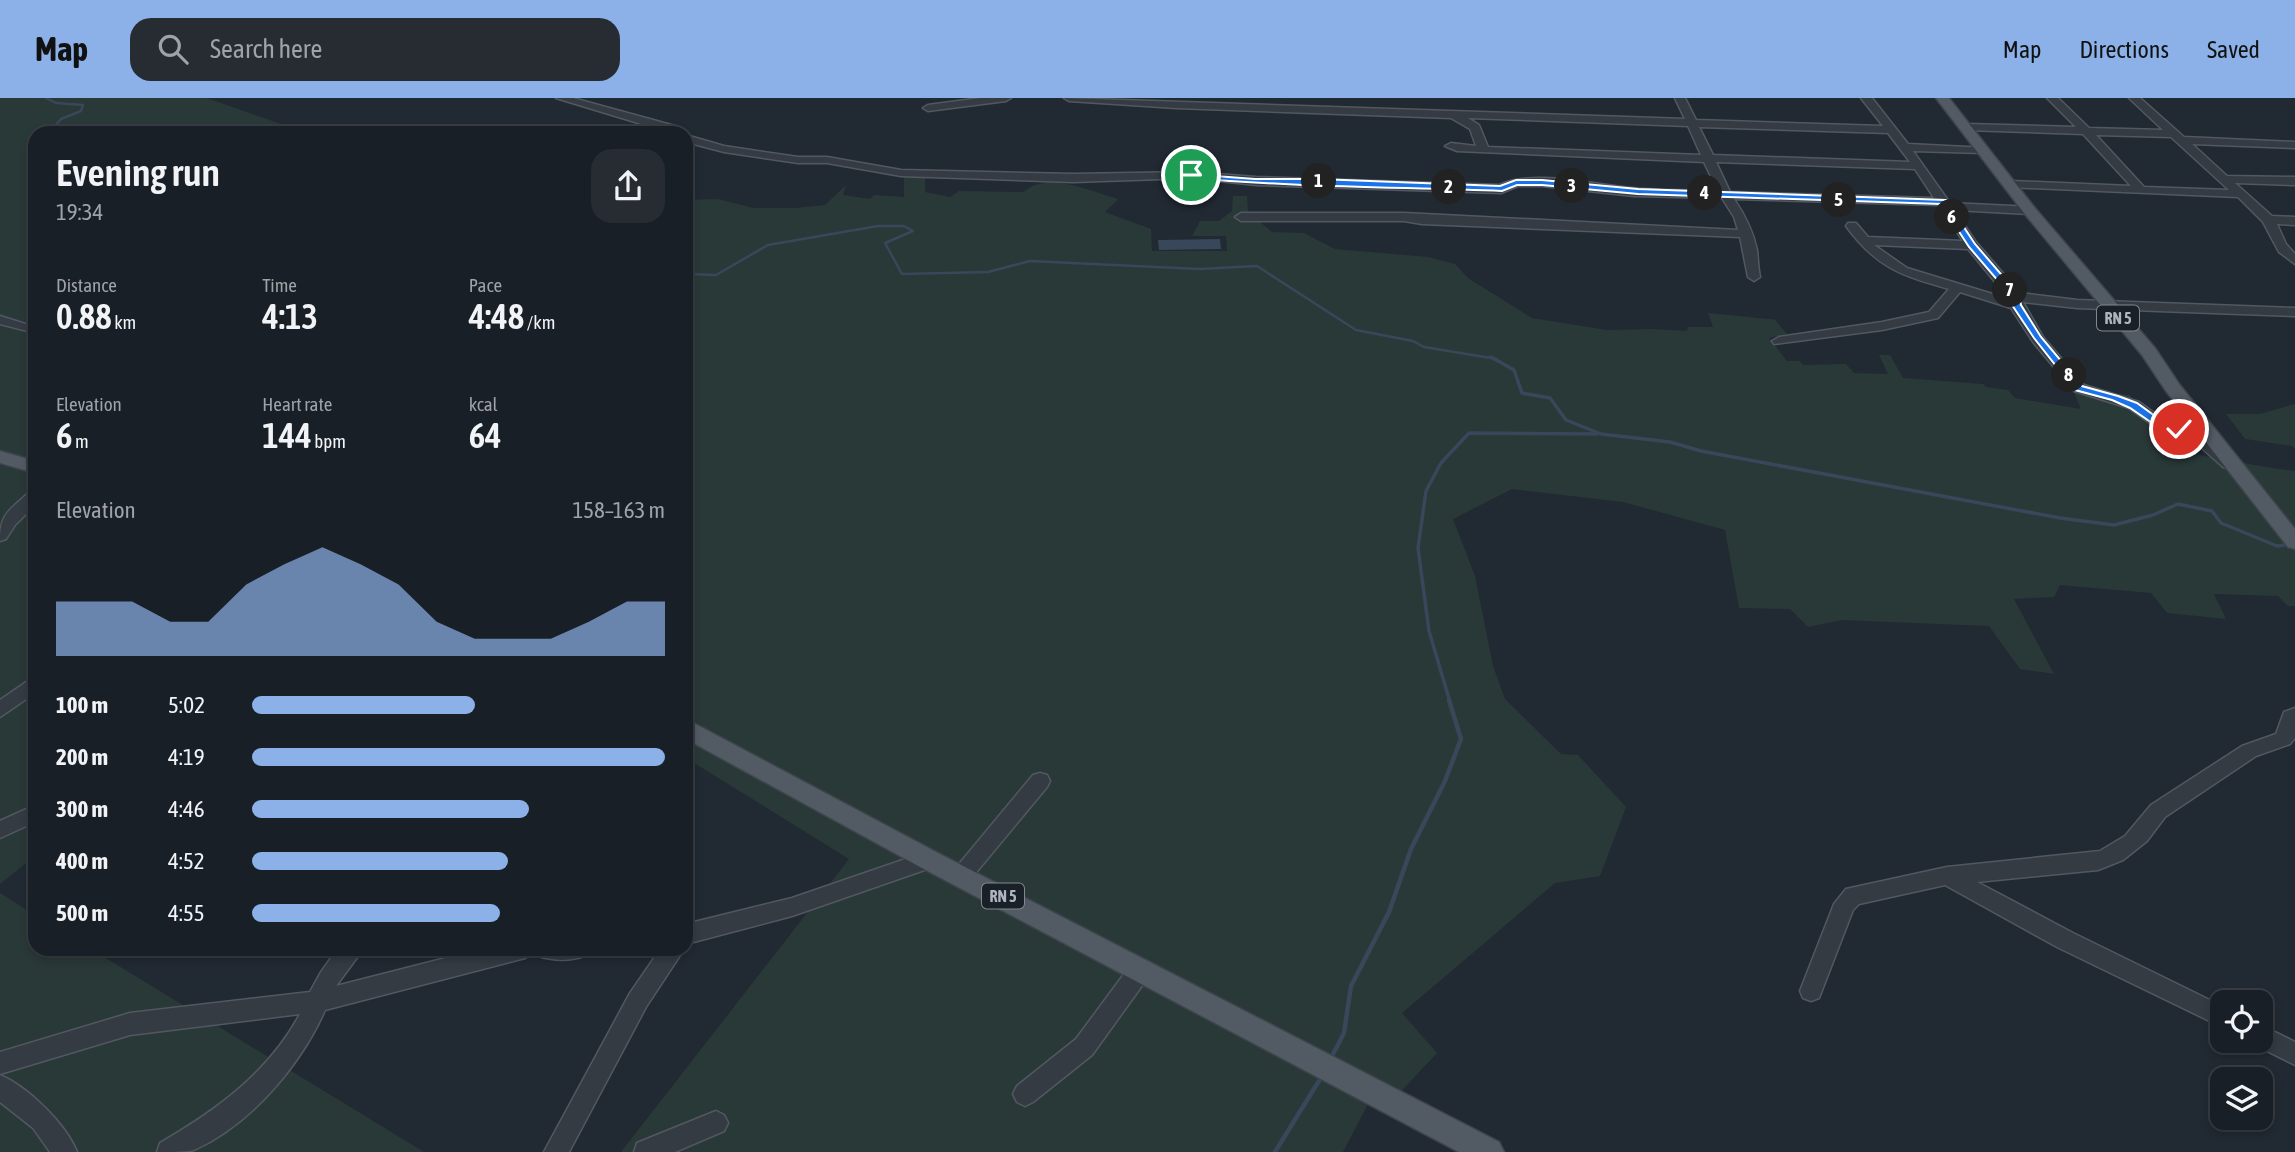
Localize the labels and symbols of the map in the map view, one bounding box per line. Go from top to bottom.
pin [1161,145,1221,205]
pin: 1 [1302,164,1336,198]
pin: 3 [1554,168,1590,204]
pin: 2 [1432,170,1466,204]
pin: 4 [1688,176,1722,210]
pin: 5 [1822,182,1856,217]
pin: 6 [1934,200,1969,234]
pin: 7 [1993,272,2028,308]
road number: RN 5 [2097,306,2139,330]
pin: 8 [2052,358,2086,392]
pin [2149,399,2209,459]
road number: RN 5 [982,884,1024,908]

